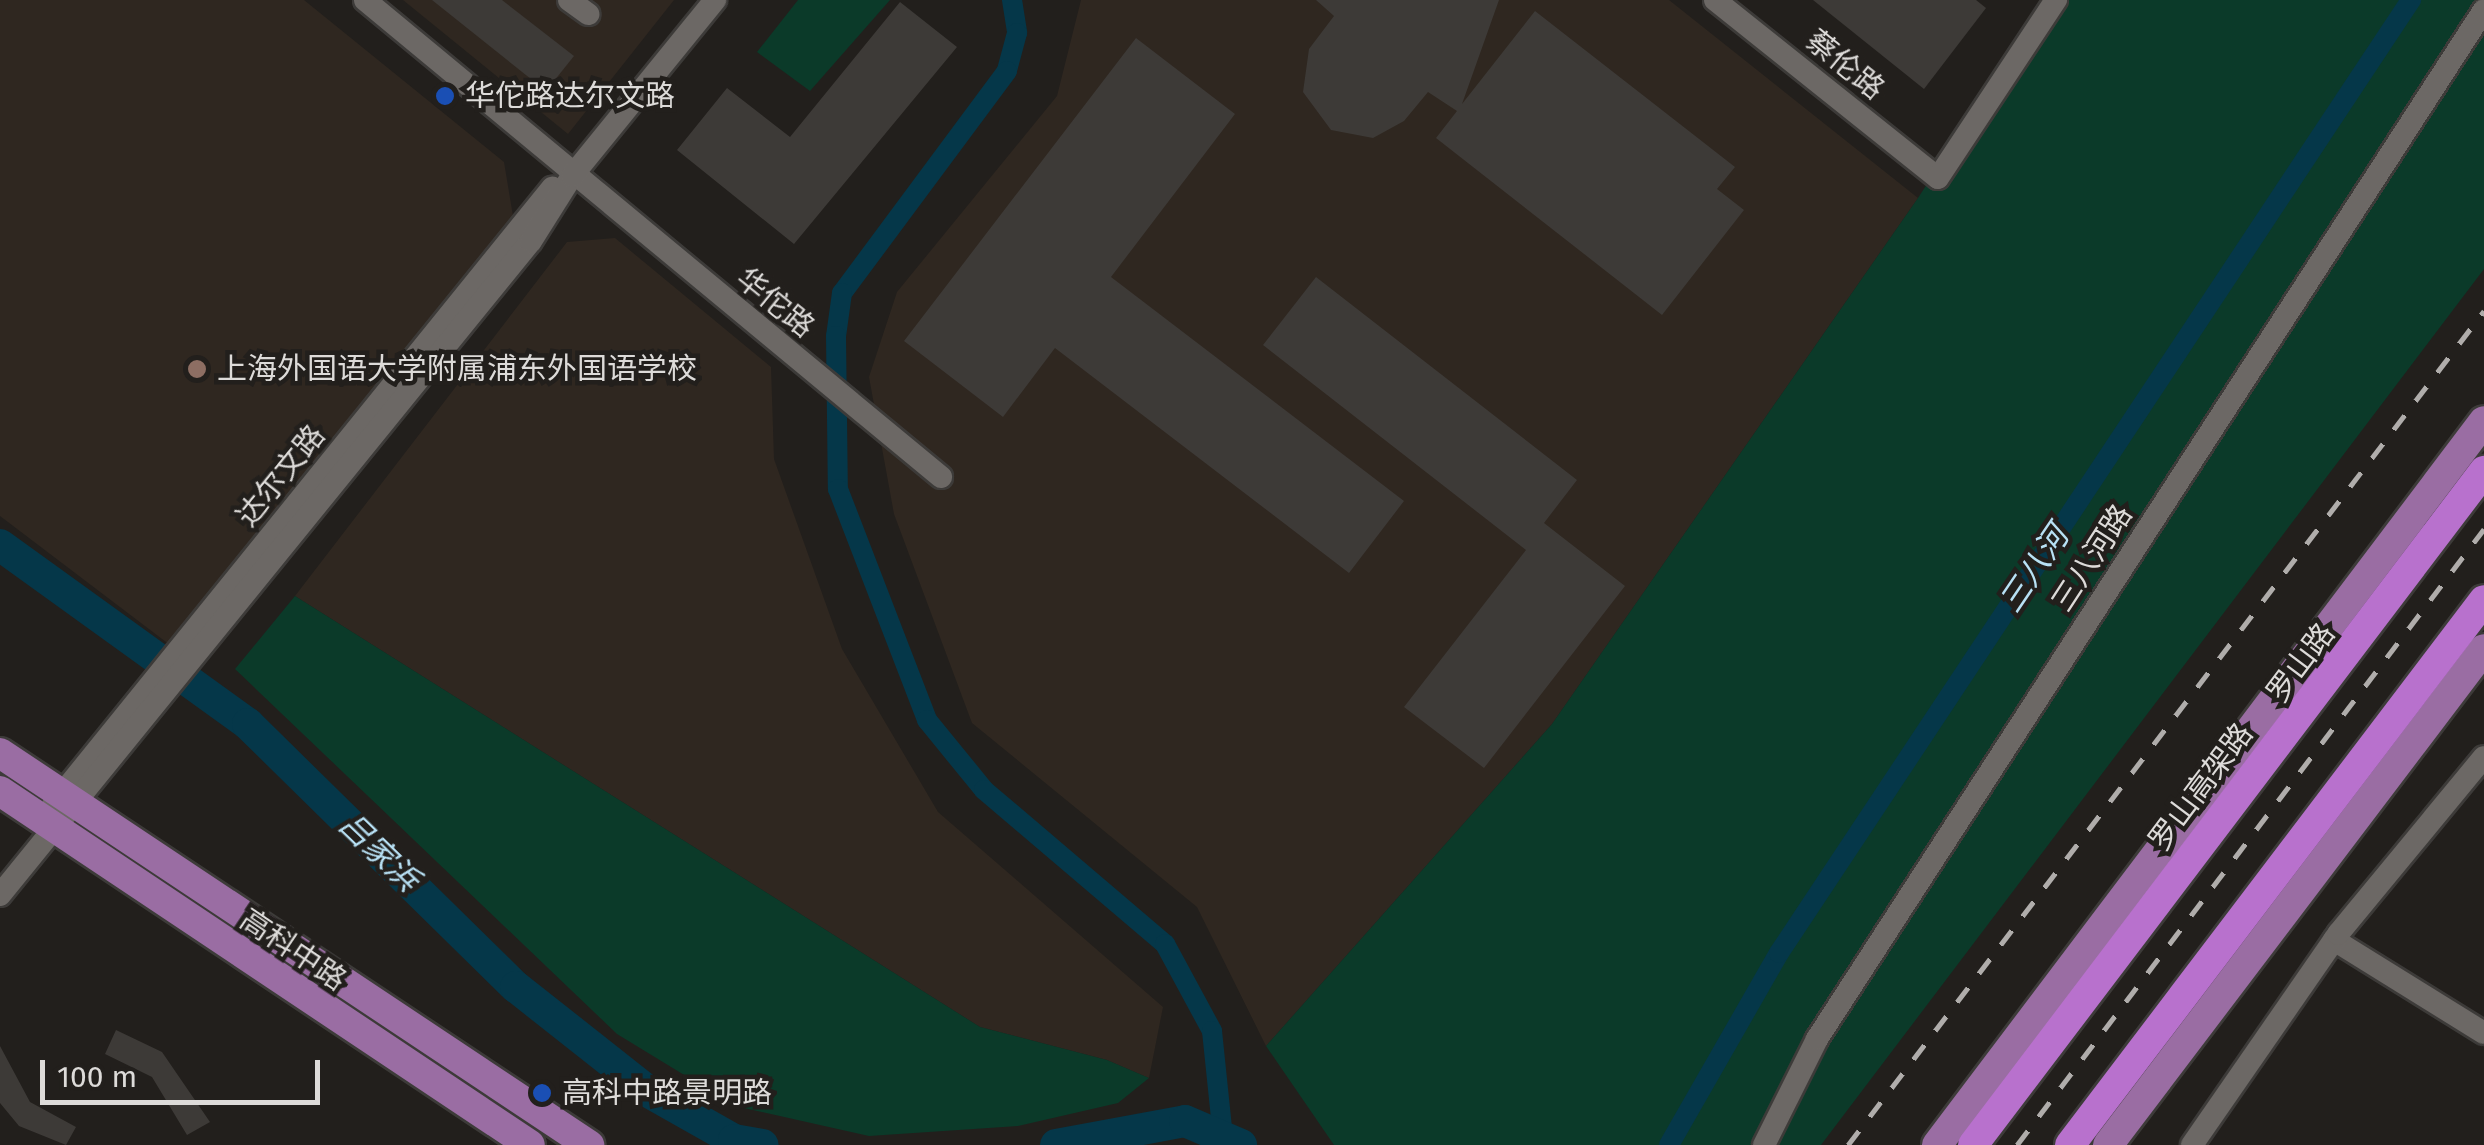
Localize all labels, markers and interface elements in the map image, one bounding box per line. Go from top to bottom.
street label: 蔡伦路 [1799,23,1891,107]
place label: 华佗路达尔文路 [465,78,675,114]
marker: 华佗路达尔文路 [434,85,456,107]
street label: 华佗路 [729,261,821,345]
place label: 上海外国语大学附属浦东外国语学校 [217,351,697,387]
marker: 上海外国语大学附属浦东外国语学校 [186,358,208,380]
street label: 达尔文路 [229,418,333,534]
street label: 三八河路 [2044,498,2140,618]
water label: 三八河 [1991,518,2077,620]
street label: 罗山路 [2260,616,2342,710]
street label: 罗山高架路 [2141,716,2261,858]
water label: 吕家浜 [331,805,427,899]
street label: 高科中路 [233,902,353,998]
scale bar [45,1040,325,1102]
text: 100 m [57,1059,137,1095]
place label: 高科中路景明路 [562,1075,772,1111]
marker: 高科中路景明路 [531,1082,553,1104]

